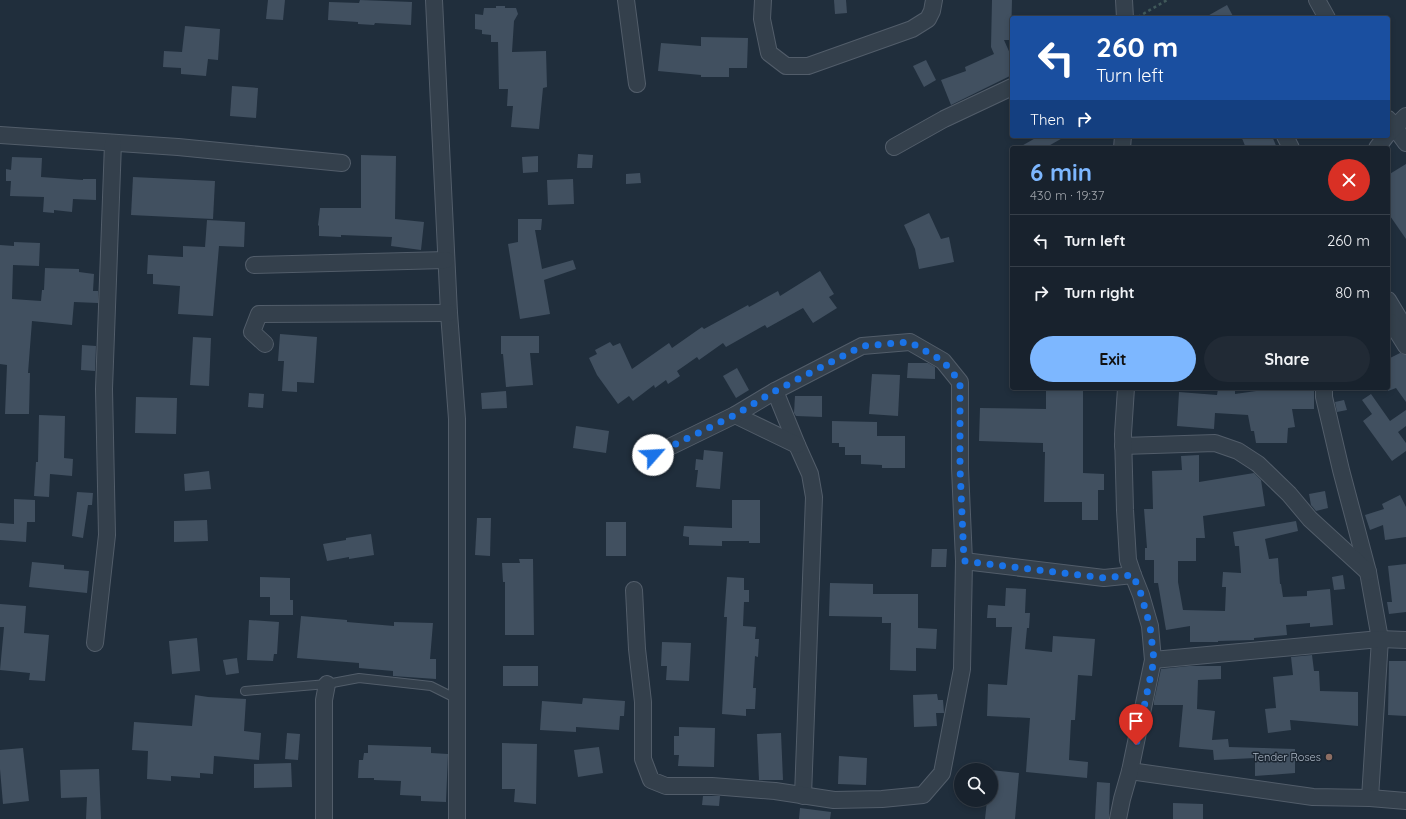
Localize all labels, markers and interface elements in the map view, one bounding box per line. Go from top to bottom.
text: 260 m [1096,29,1178,64]
icon: left [1030,32,1082,84]
text: Turn left [1096,64,1164,87]
icon: right [1073,108,1095,130]
text: Then [1030,110,1065,129]
text: 6 min [1030,157,1092,187]
button: close [1328,159,1370,201]
text: 430 m · 19:37 [1030,187,1104,203]
icon: left [1030,230,1052,252]
text: Turn left [1064,231,1126,250]
text: 260 m [1327,231,1370,250]
icon: right [1030,282,1052,304]
text: Turn right [1064,283,1135,302]
text: 80 m [1335,283,1370,302]
button: Exit [1030,336,1196,382]
button: Share [1204,336,1370,382]
position arrow [632,434,674,476]
pin [1119,704,1153,745]
icon: arrive [1125,710,1147,732]
place label: Tender Roses [1252,750,1321,764]
marker: Tender Roses [1324,752,1334,762]
map controls [954,763,998,807]
button: search [954,763,998,807]

